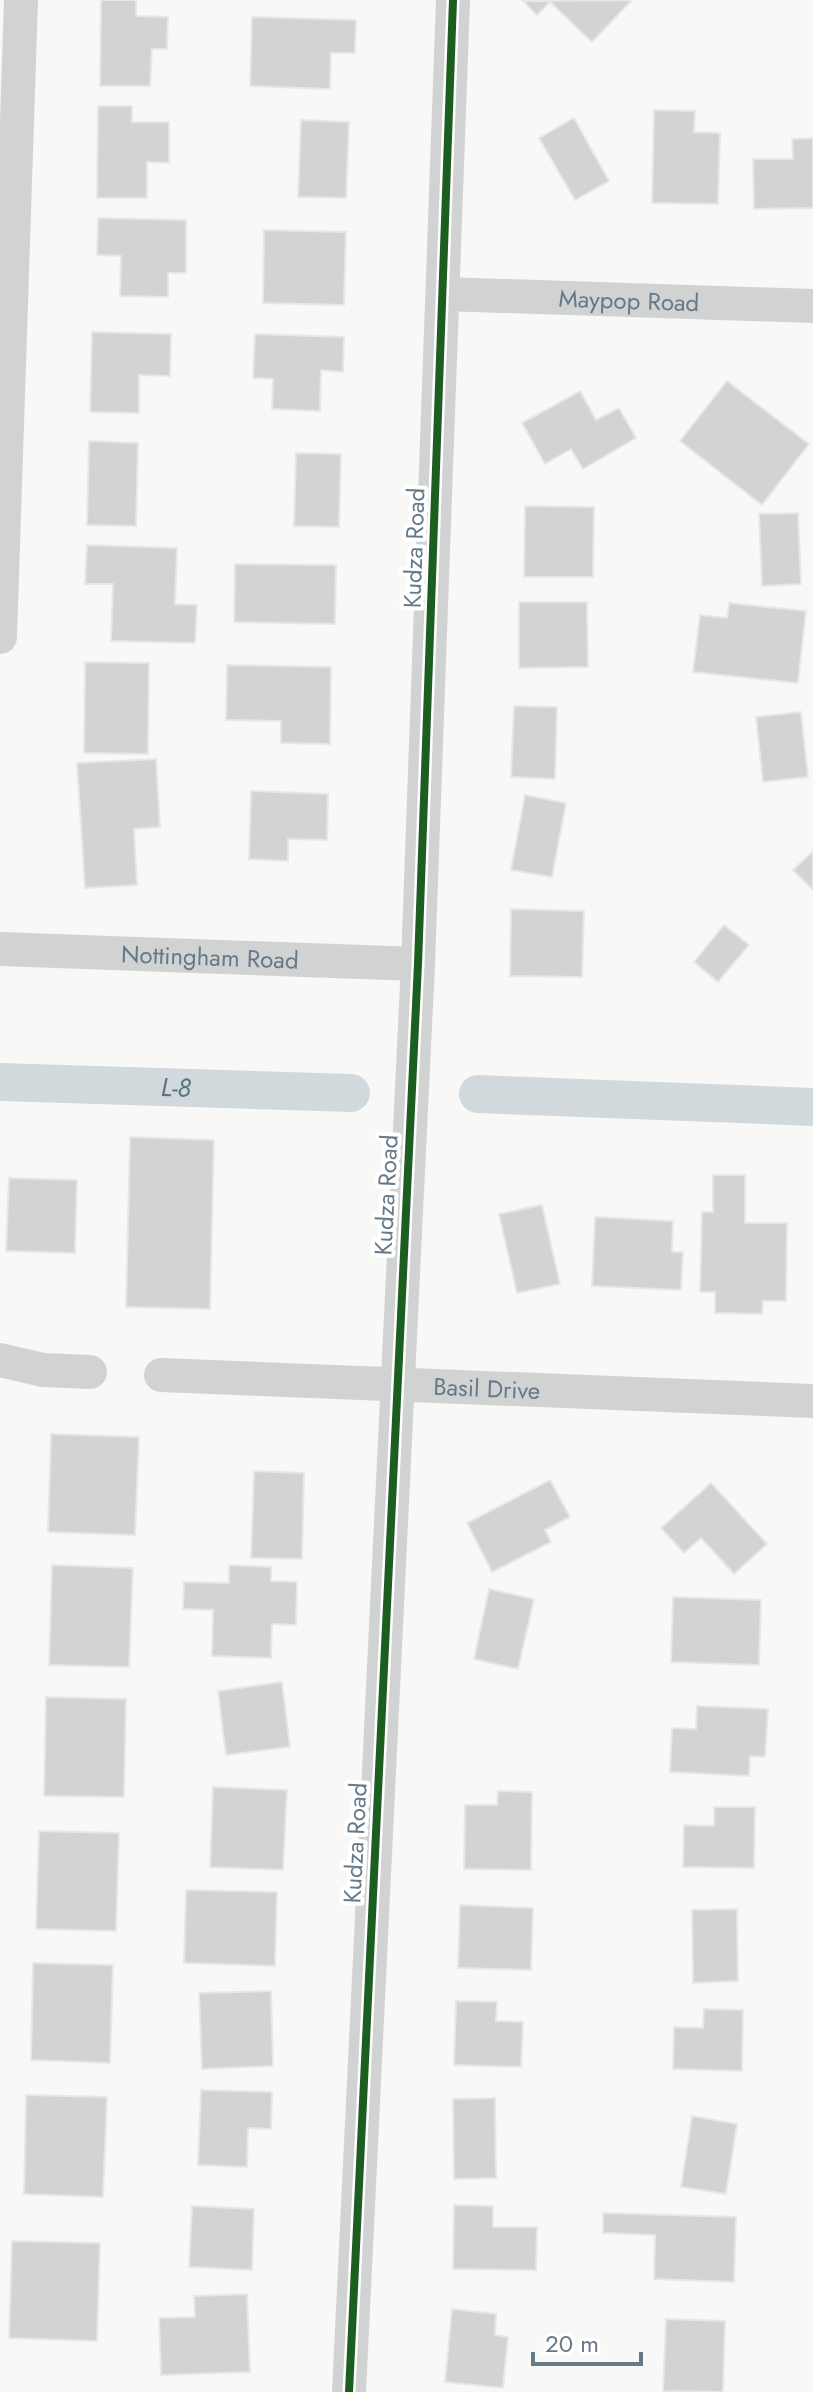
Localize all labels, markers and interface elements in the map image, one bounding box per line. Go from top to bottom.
street label: Maypop Road [558,280,700,320]
street label: Kudza Road [394,487,434,609]
street label: Nottingham Road [120,936,299,977]
water label: L-8 [160,1068,192,1107]
street label: Kudza Road [365,1134,407,1256]
street label: Basil Drive [433,1368,541,1408]
street label: Kudza Road [334,1782,376,1904]
scale bar [533,2316,641,2366]
text: 20 m [545,2326,599,2361]

